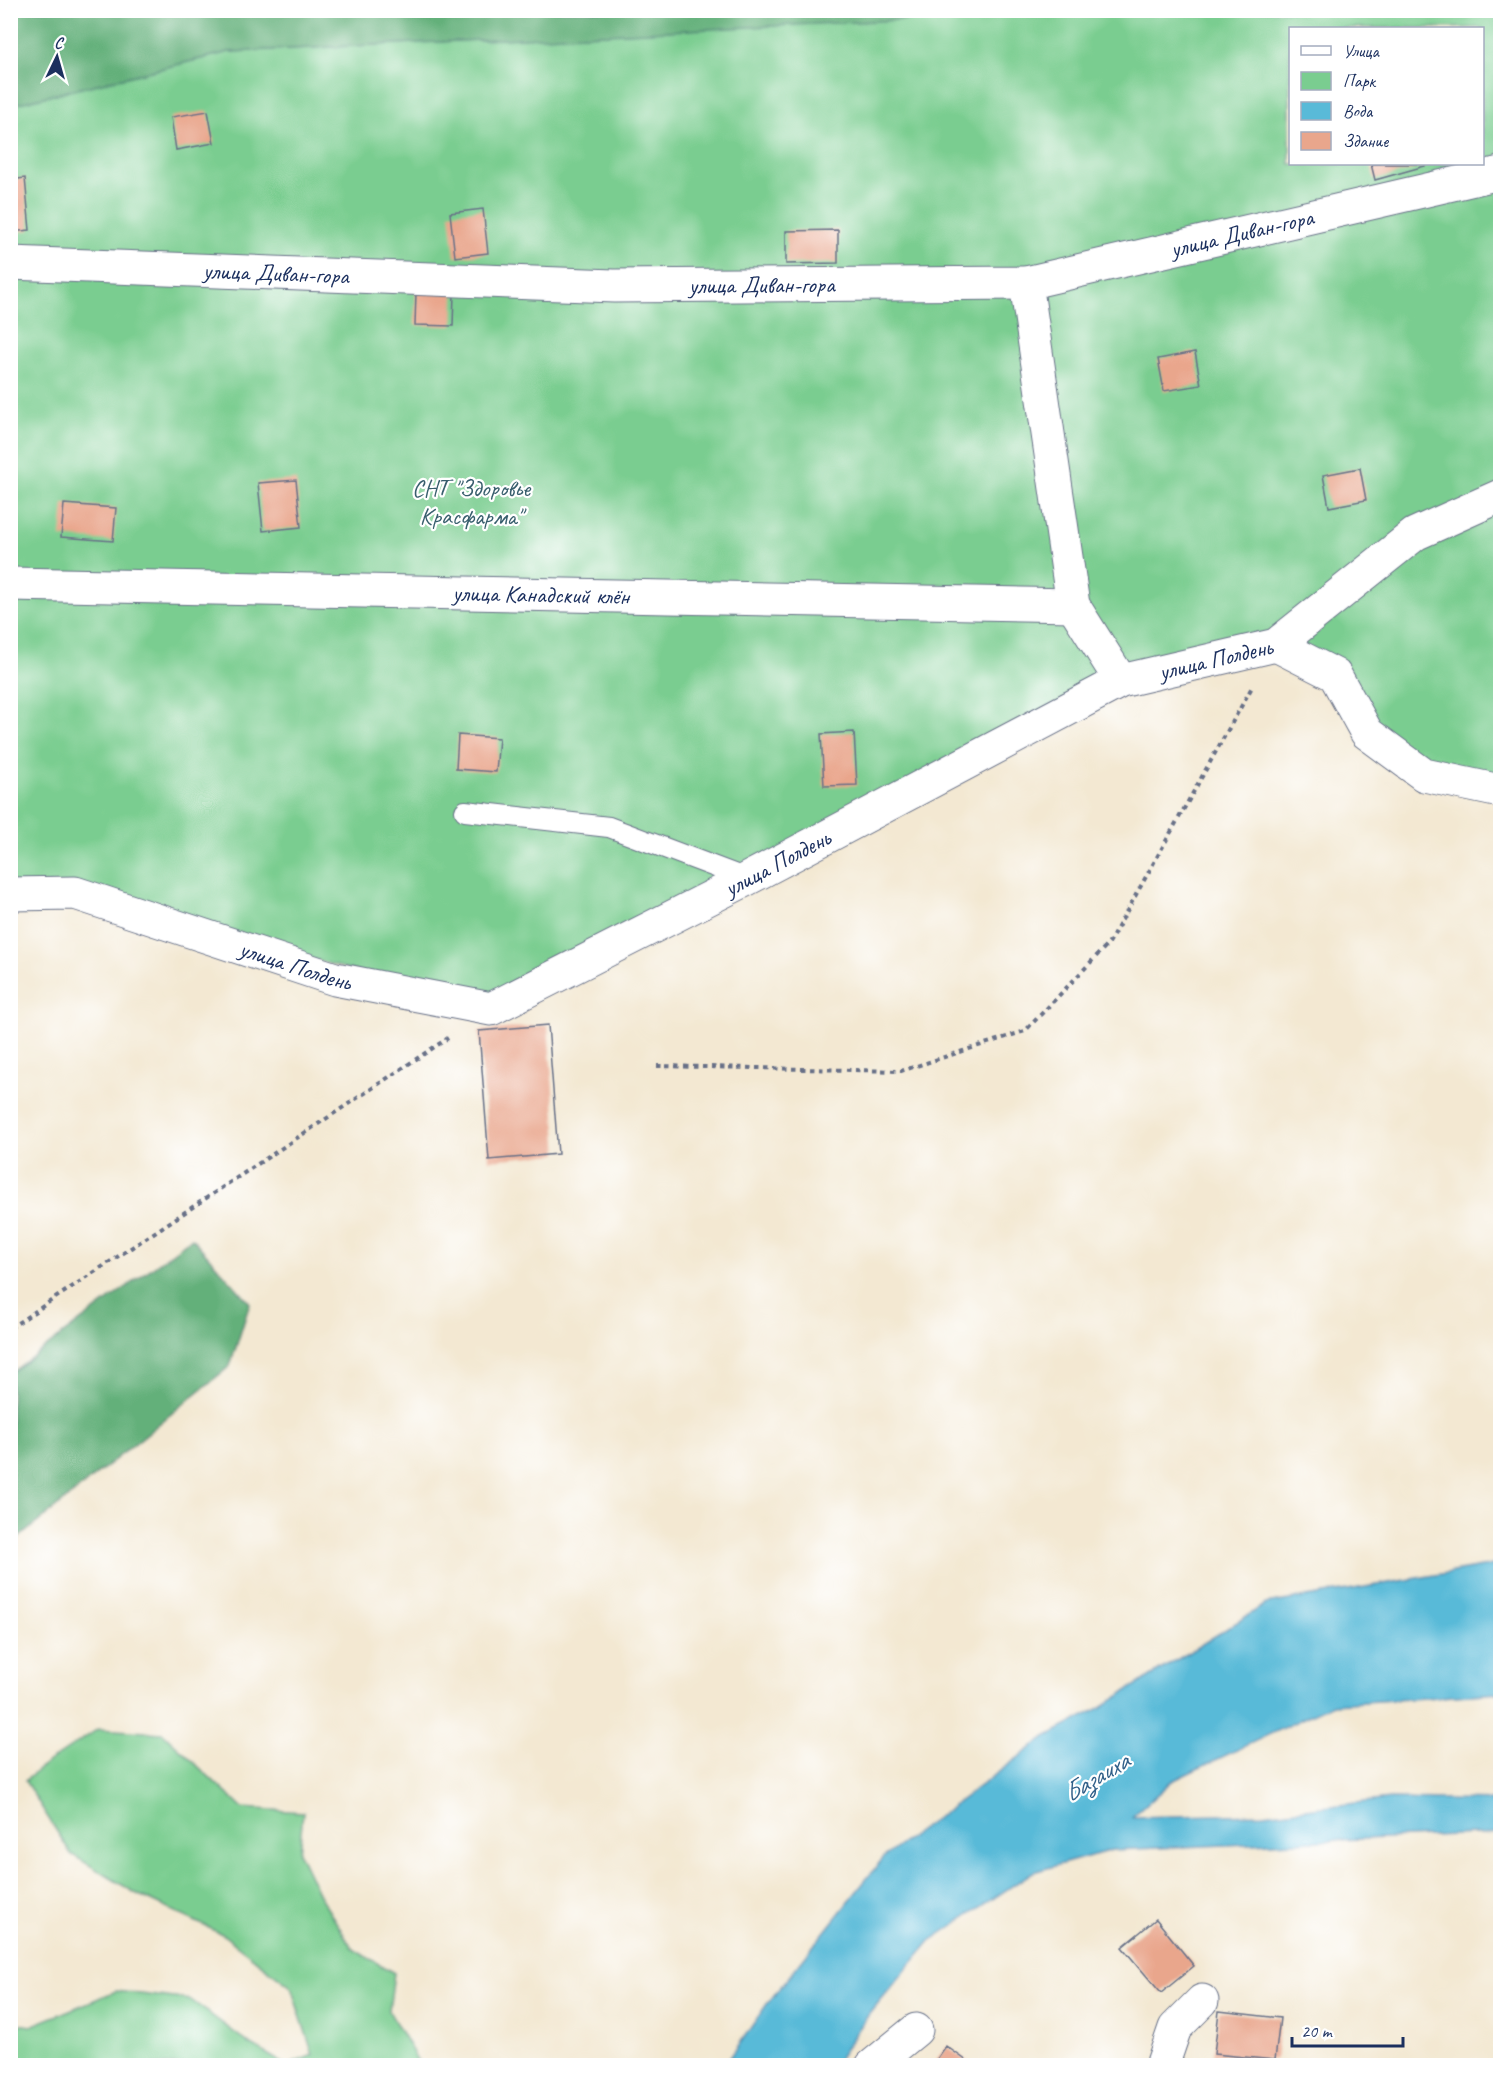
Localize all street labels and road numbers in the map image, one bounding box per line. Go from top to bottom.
street label: улица Диван-гора [1165,202,1318,264]
street label: улица Диван-гора [200,255,351,291]
street label: улица Диван-гора [687,269,836,300]
street label: улица Канадский клён [450,578,632,611]
street label: улица Полдень [1154,631,1277,687]
street label: улица Полдень [717,822,837,904]
street label: улица Полдень [234,933,355,997]

